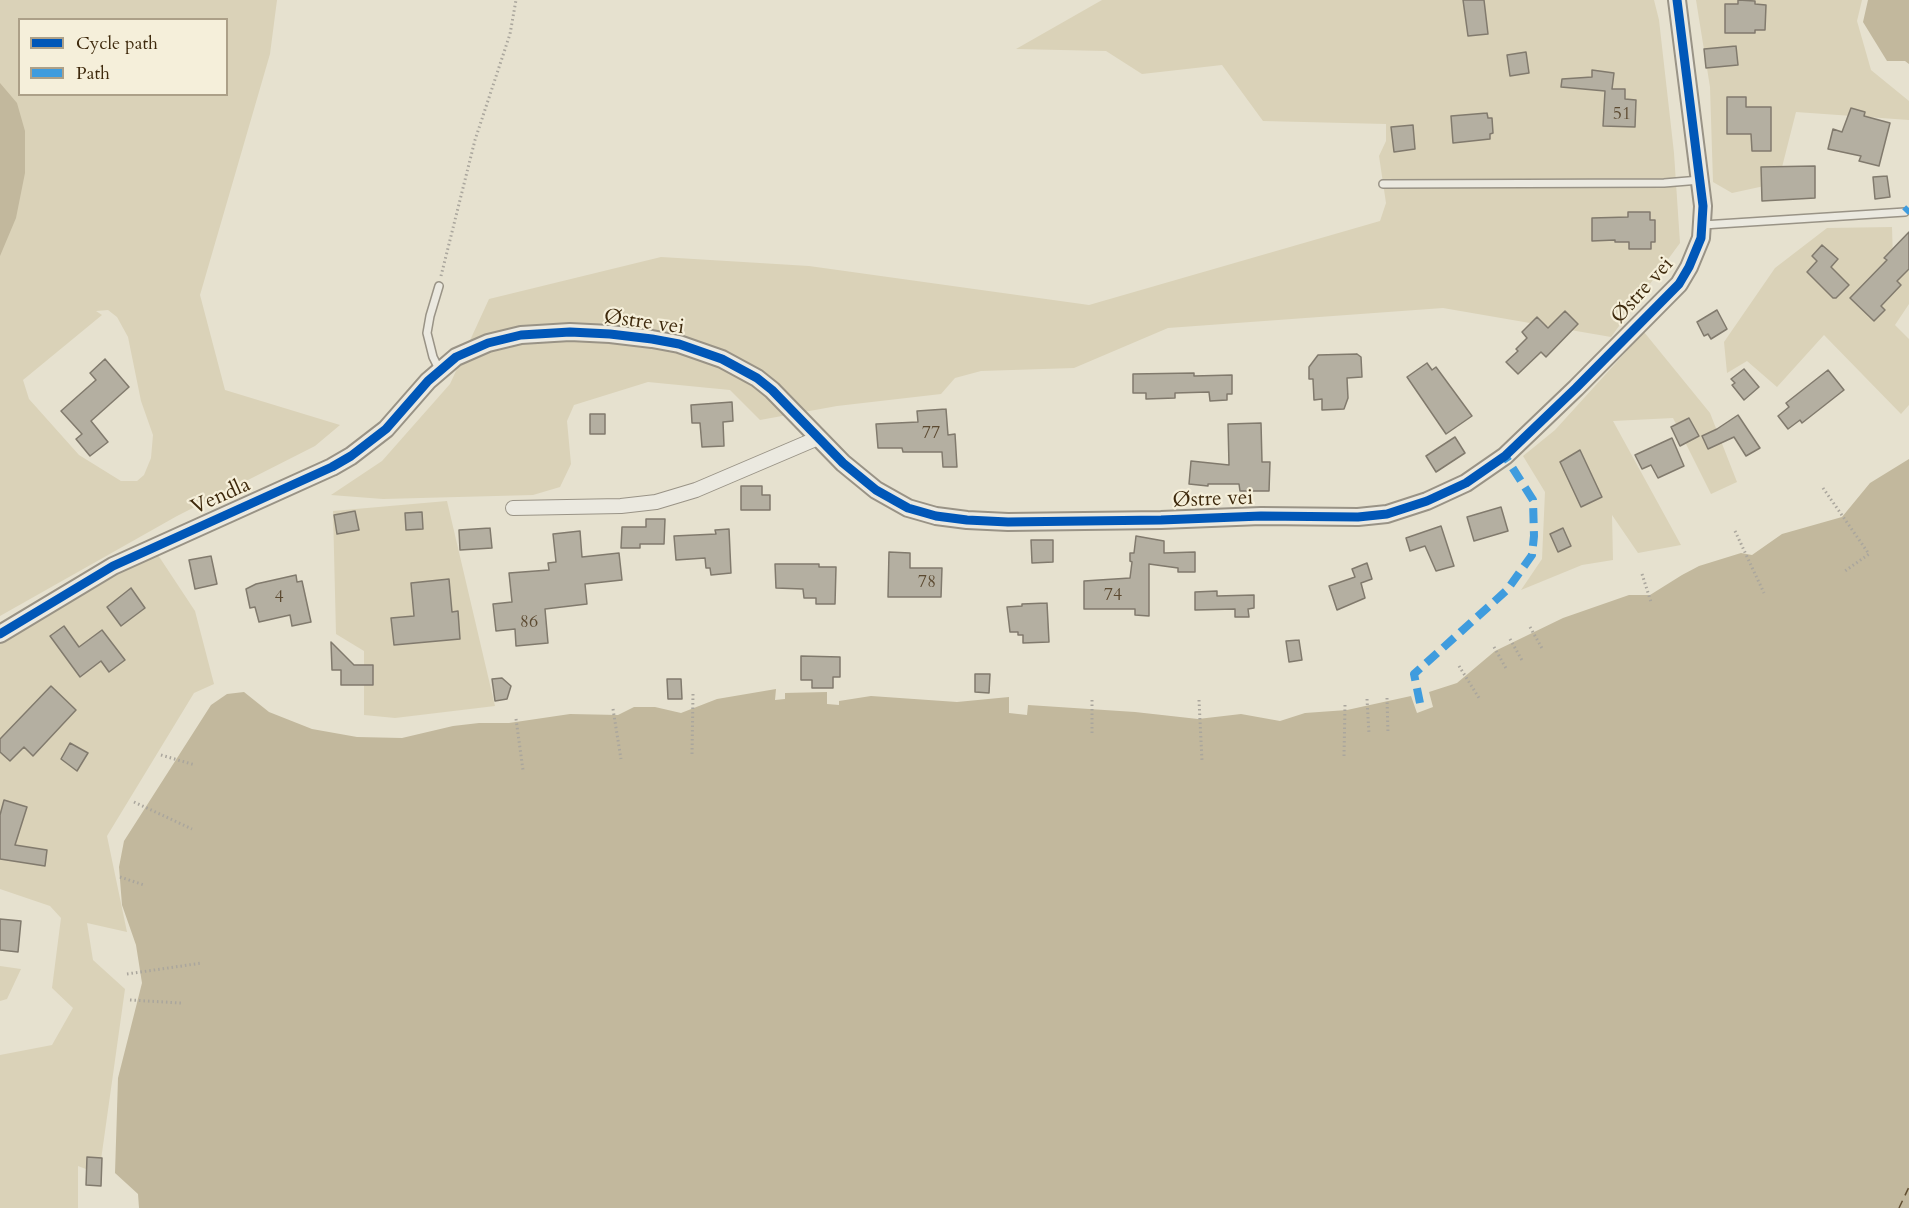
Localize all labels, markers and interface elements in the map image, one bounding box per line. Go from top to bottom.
legend [18,18,228,96]
text: Cycle path [76,31,158,56]
text: Path [76,61,110,86]
house number: 51 [1613,104,1631,126]
street label: Østre vei [1607,253,1679,329]
street label: Østre vei [602,305,686,341]
house number: 77 [922,423,940,445]
street label: Vendla [187,473,255,521]
street label: Østre vei [1172,486,1254,514]
house number: 78 [918,572,936,594]
house number: 74 [1104,585,1122,607]
house number: 4 [274,587,284,609]
house number: 86 [520,612,538,634]

